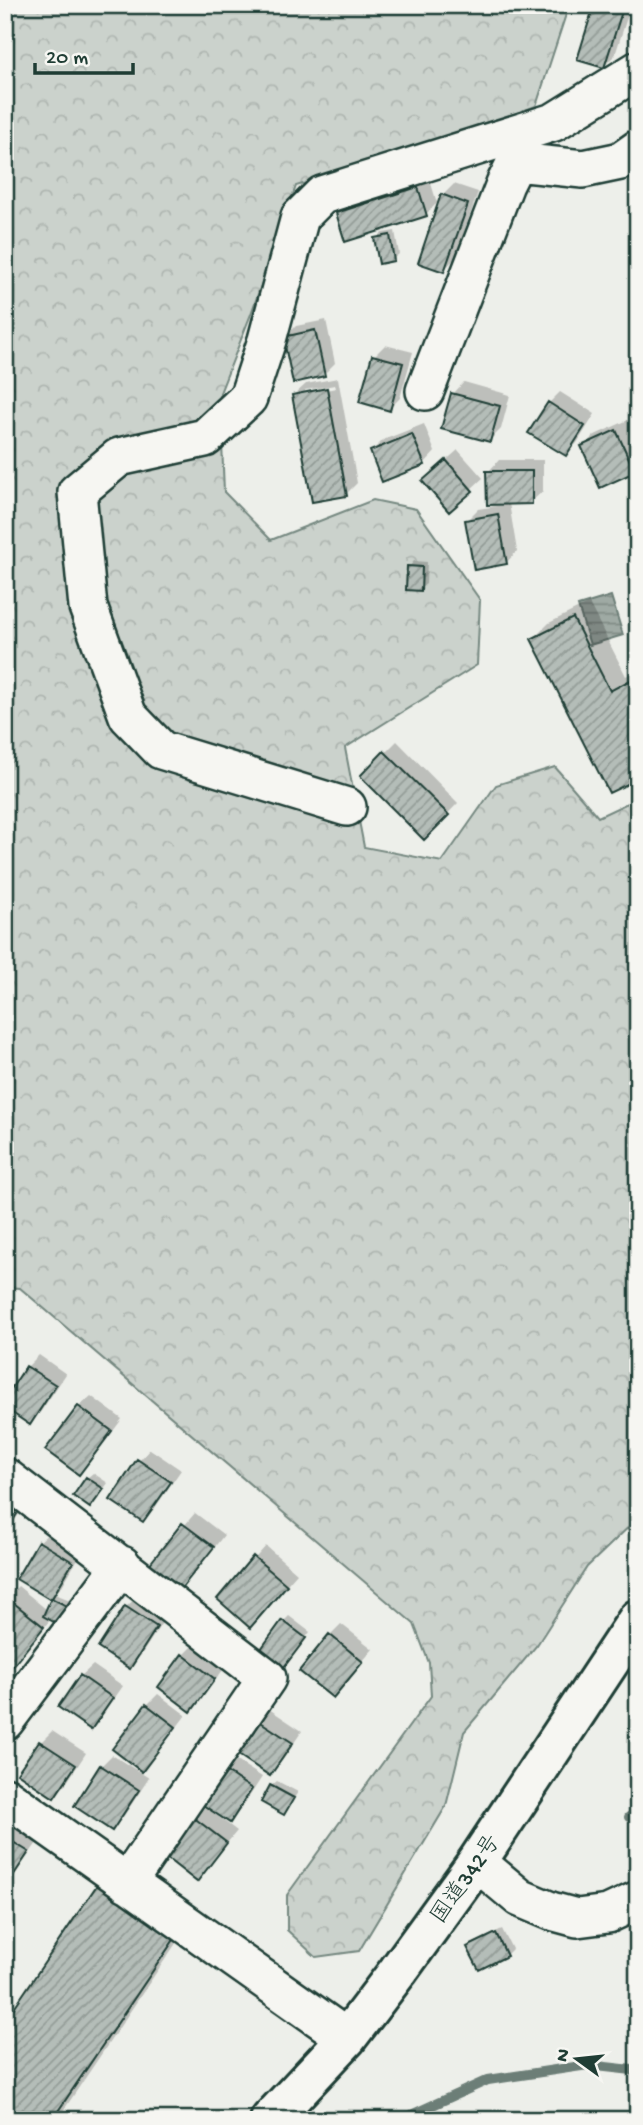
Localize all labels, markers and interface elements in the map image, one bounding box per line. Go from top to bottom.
scale bar [35,32,133,76]
text: 20 m [46,47,88,72]
street label: 国道342号 [425,1829,507,1930]
north arrow [542,2024,612,2094]
text: N [551,2047,577,2064]

